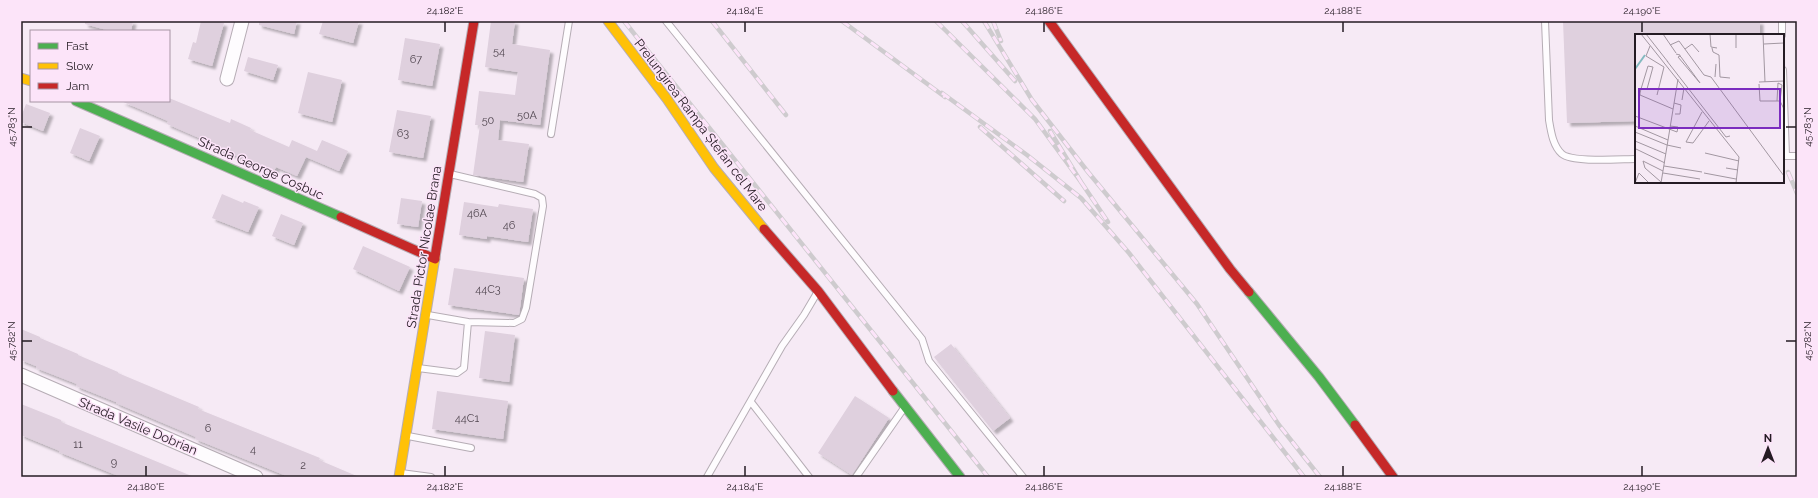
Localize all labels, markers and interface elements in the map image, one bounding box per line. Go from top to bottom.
text: 24.182°E [427,5,463,16]
text: 24.184°E [727,5,763,16]
text: 24.186°E [1025,5,1063,16]
text: 24.188°E [1324,5,1362,16]
text: 24.190°E [1623,5,1661,16]
legend [30,30,170,102]
inset map [1635,34,1784,183]
street label: Prelungirea Rampa Ștefan cel Mare [631,36,771,214]
text: Fast [66,39,89,53]
house number: 54 [493,45,505,58]
house number: 67 [410,53,422,66]
text: Slow [66,59,93,73]
text: Jam [66,79,89,93]
text: 45.783°N [6,107,17,147]
text: 45.783°N [1802,107,1813,147]
house number: 50A [517,109,538,122]
house number: 50 [482,114,495,127]
house number: 63 [397,127,409,140]
street label: Strada George Coșbuc [196,133,326,203]
street label: Strada Pictor Nicolae Brana [404,165,444,329]
house number: 46A [467,207,488,220]
house number: 46 [503,219,516,232]
house number: 44C3 [475,283,501,296]
text: 45.782°N [6,321,17,361]
text: 45.782°N [1802,321,1813,361]
street label: Strada Vasile Dobrian [76,394,200,458]
house number: 44C1 [455,412,479,425]
house number: 6 [205,422,212,435]
north arrow [1748,428,1788,468]
text: N [1764,432,1772,445]
house number: 11 [73,438,83,451]
house number: 4 [250,443,256,456]
house number: 9 [111,456,117,469]
house number: 2 [300,459,306,472]
text: 24.180°E [127,481,165,492]
text: 24.182°E [427,481,463,492]
text: 24.184°E [727,481,763,492]
text: 24.186°E [1025,481,1063,492]
text: 24.188°E [1324,481,1362,492]
text: 24.190°E [1623,481,1661,492]

